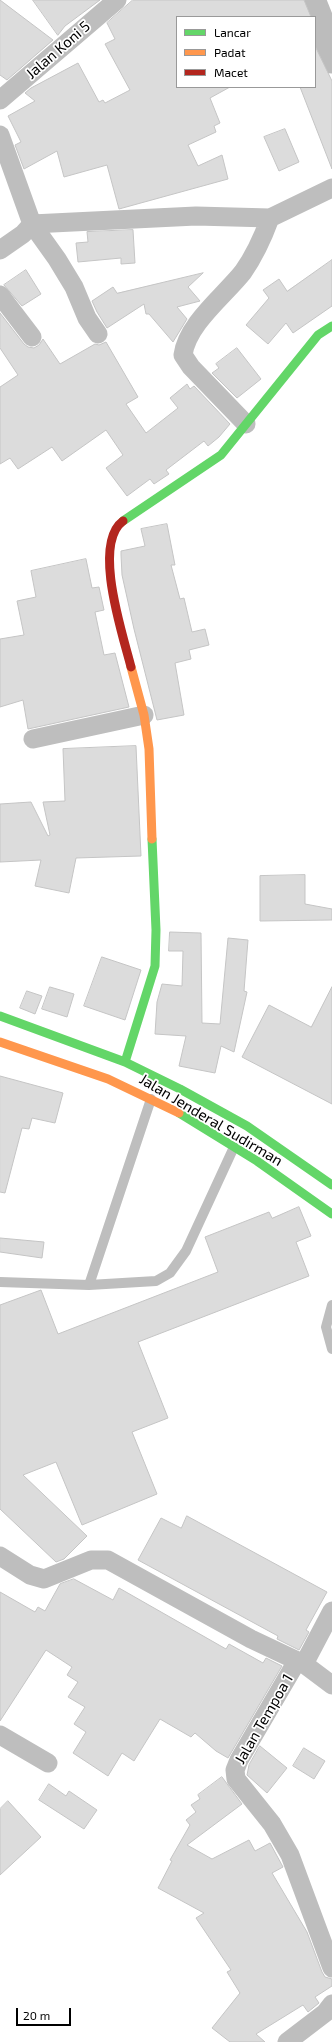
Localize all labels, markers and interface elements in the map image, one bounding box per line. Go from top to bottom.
legend [176,16,316,88]
street label: Jalan Koni 5 [22,17,94,83]
text: Lancar [214,25,251,39]
text: Padat [214,45,246,59]
text: Macet [214,65,248,79]
street label: Jalan Jenderal Sudirman [136,1070,286,1170]
street label: Jalan Tempoa 1 [231,1671,297,1767]
scale bar [18,2000,73,2026]
text: 20 m [23,2008,50,2022]

